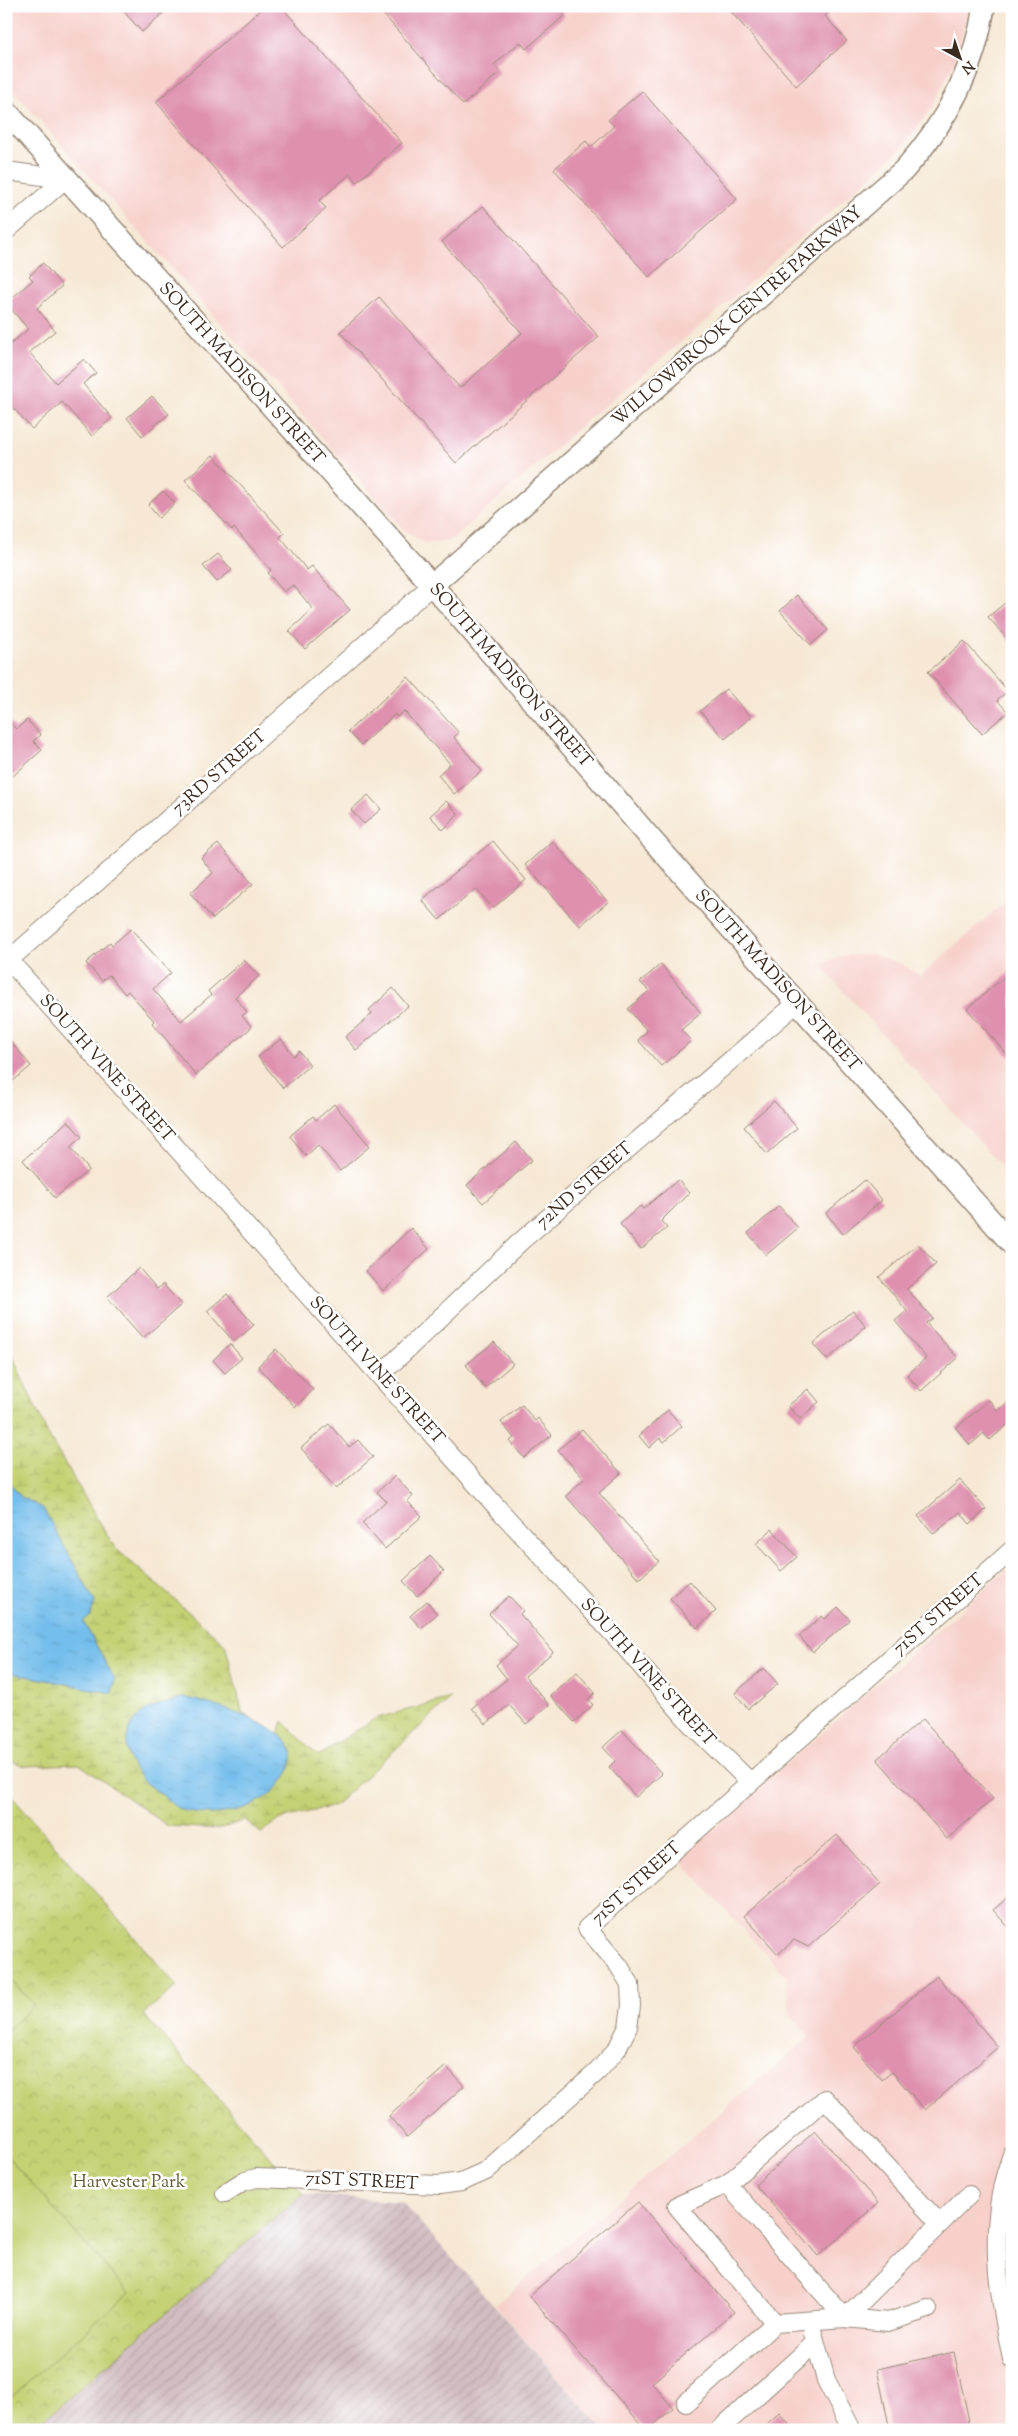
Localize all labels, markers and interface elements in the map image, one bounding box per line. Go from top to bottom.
north arrow [936,32,986,82]
text: N [956,55,978,78]
street label: WILLOWBROOK CENTRE PARKWAY [607,201,869,433]
street label: SOUTH MADISON STREET [152,277,330,471]
street label: SOUTH MADISON STREET [422,578,598,774]
street label: 73RD STREET [167,724,273,822]
street label: SOUTH MADISON STREET [688,884,866,1078]
street label: SOUTH VINE STREET [32,989,180,1149]
street label: 72ND STREET [531,1136,639,1235]
street label: SOUTH VINE STREET [302,1291,450,1451]
street label: 71ST STREET [888,1568,990,1662]
street label: SOUTH VINE STREET [573,1593,721,1753]
street label: 71ST STREET [586,1836,688,1931]
street label: 71ST STREET [305,2166,419,2198]
park label: Harvester Park [73,2170,186,2196]

